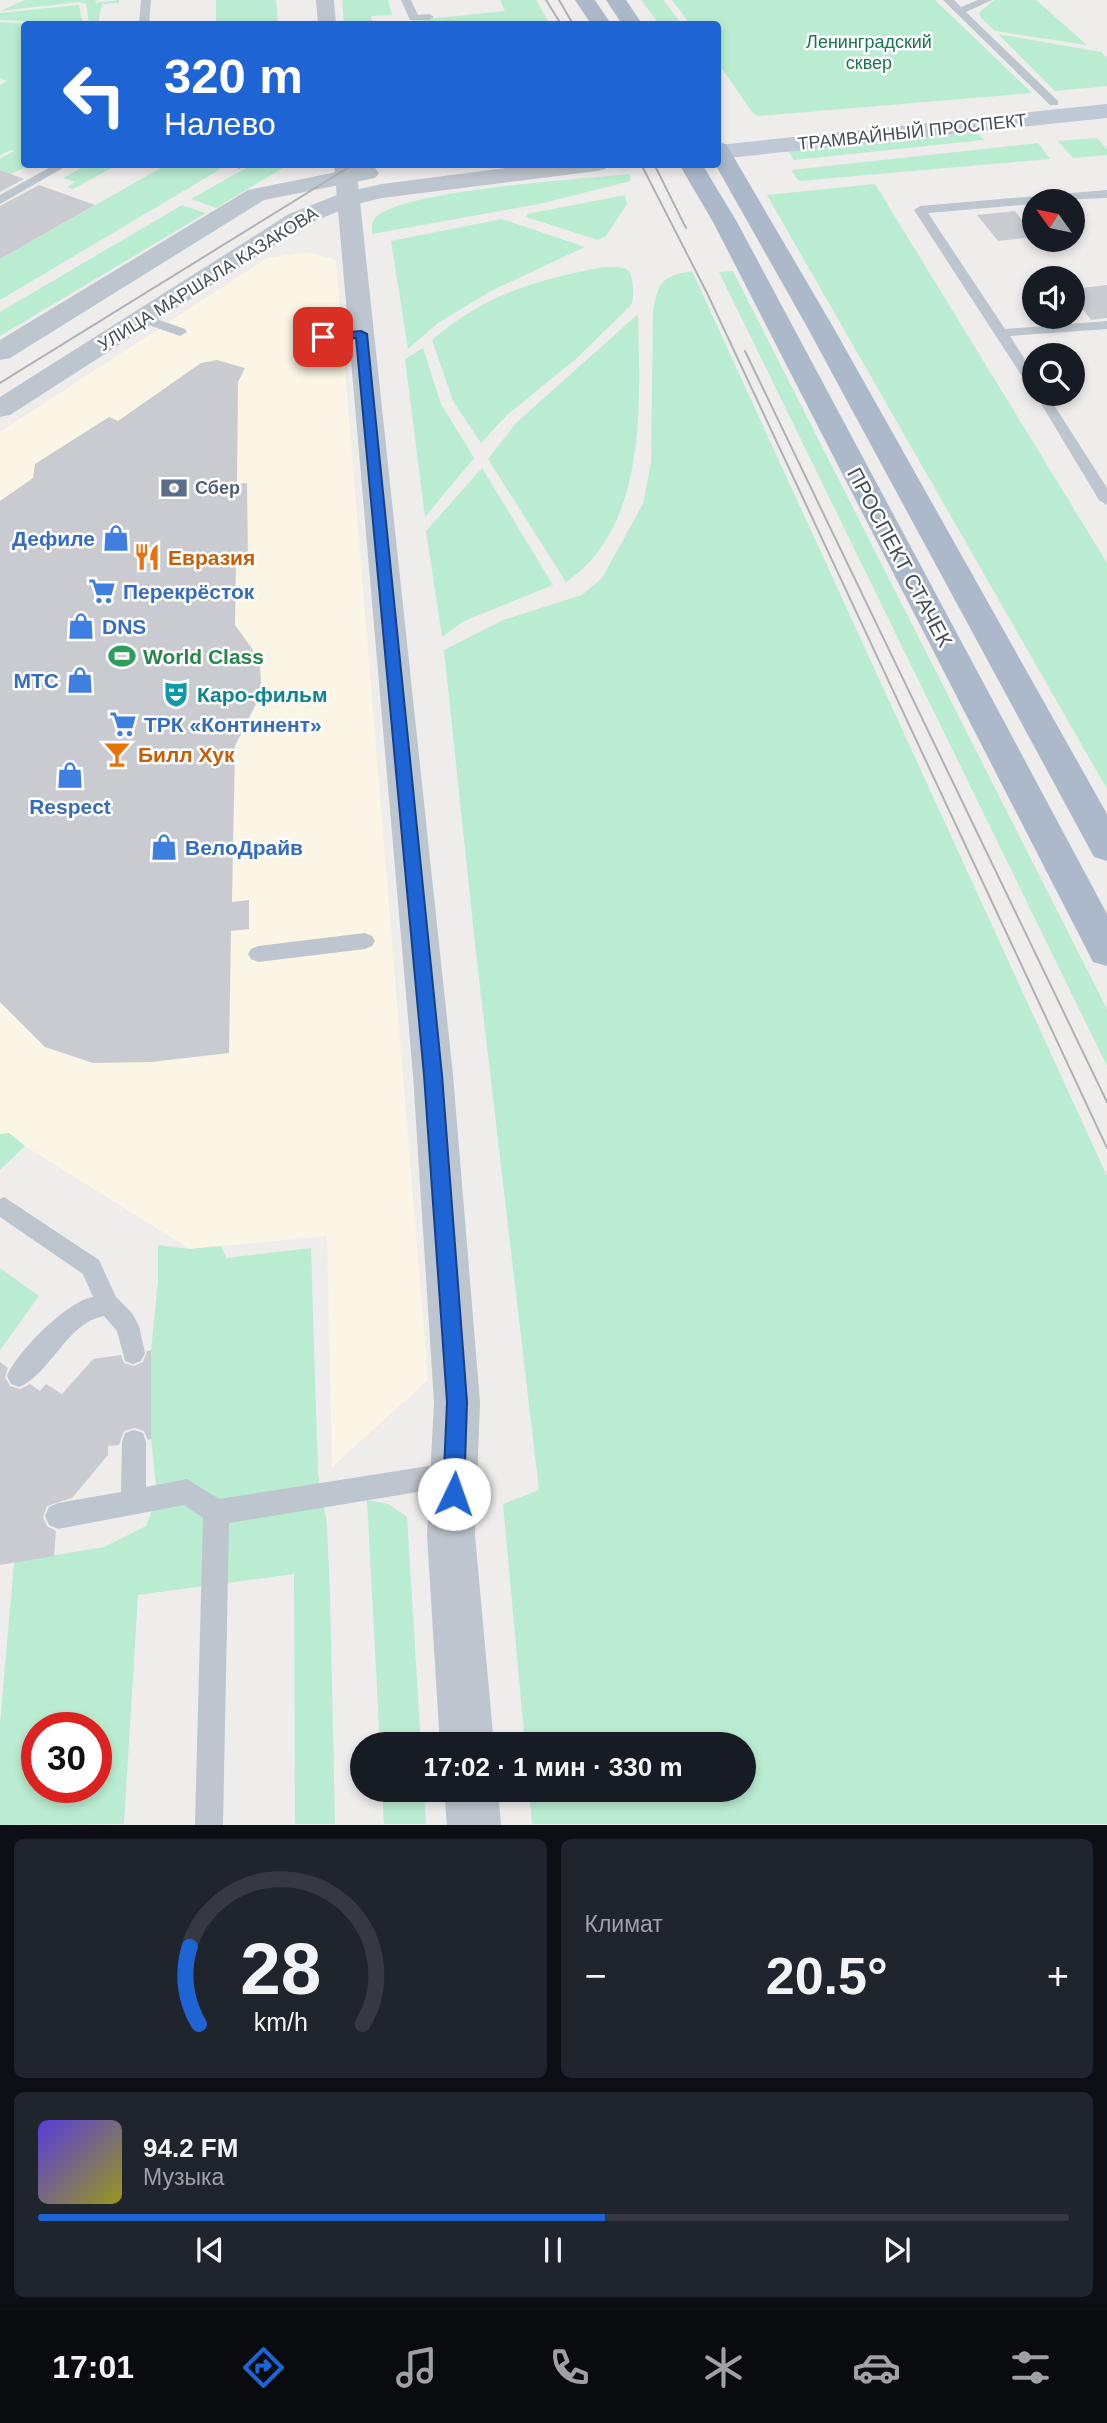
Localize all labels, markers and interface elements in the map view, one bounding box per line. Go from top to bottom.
park label: Ленинградский сквер [806,32,932,73]
icon: left [49,49,140,140]
text: 320 m [164,49,303,103]
text: Налево [164,106,276,142]
street label: ТРАМВАЙНЫЙ ПРОСПЕКТ [796,109,1027,154]
north arrow [1022,189,1085,252]
map controls [1022,189,1085,406]
street label: УЛИЦА МАРШАЛА КАЗАКОВА [94,203,322,355]
button: sound [1022,266,1085,329]
pin [293,307,353,367]
icon: arrive [304,318,342,356]
button: search [1022,343,1085,406]
street label: ПРОСПЕКТ СТАЧЕК [843,464,957,651]
bank icon: Сбер [159,473,189,503]
place label: Сбер [195,478,240,498]
shop icon: Дефиле [101,523,131,553]
place label: Дефиле [12,527,95,550]
restaurant icon: Евразия [132,542,162,572]
place label: Евразия [168,546,255,569]
supermarket icon: Перекрёсток [87,576,117,606]
place label: Перекрёсток [123,580,255,603]
shop icon: DNS [66,611,96,641]
place label: DNS [102,615,146,638]
sports icon: World Class [107,641,137,671]
place label: World Class [143,645,264,668]
shop icon: МТС [65,665,95,695]
place label: МТС [14,669,59,692]
theatre icon: Каро-фильм [161,679,191,709]
place label: Каро-фильм [197,683,327,706]
supermarket icon: ТРК «Континент» [108,709,138,739]
place label: ТРК «Континент» [144,713,322,736]
bar icon: Билл Хук [102,739,132,769]
place label: Билл Хук [138,743,235,766]
shop icon: Respect [55,760,85,790]
place label: Respect [29,795,111,818]
shop icon: ВелоДрайв [149,832,179,862]
place label: ВелоДрайв [185,836,303,859]
position arrow [417,1457,491,1531]
speed limit sign: 30 [21,1712,112,1803]
text: 17:02 · 1 мин · 330 m [423,1752,683,1782]
text: Климат [585,1911,663,1937]
text: 28 [240,1929,321,2010]
text: 20.5° [766,1947,888,2005]
text: − [585,1955,607,1997]
text: + [1047,1955,1069,1997]
text: km/h [253,2008,307,2036]
text: 94.2 FM [143,2133,238,2163]
text: Музыка [143,2164,224,2190]
icon: previous [191,2231,229,2269]
icon: pause [534,2231,572,2269]
icon: next [878,2231,916,2269]
icon: directions [239,2343,288,2392]
icon: music [392,2343,441,2392]
icon: phone [545,2343,594,2392]
icon: climate [699,2343,748,2392]
icon: car [852,2343,901,2392]
icon: filters [1006,2343,1055,2392]
text: 17:01 [52,2349,134,2385]

